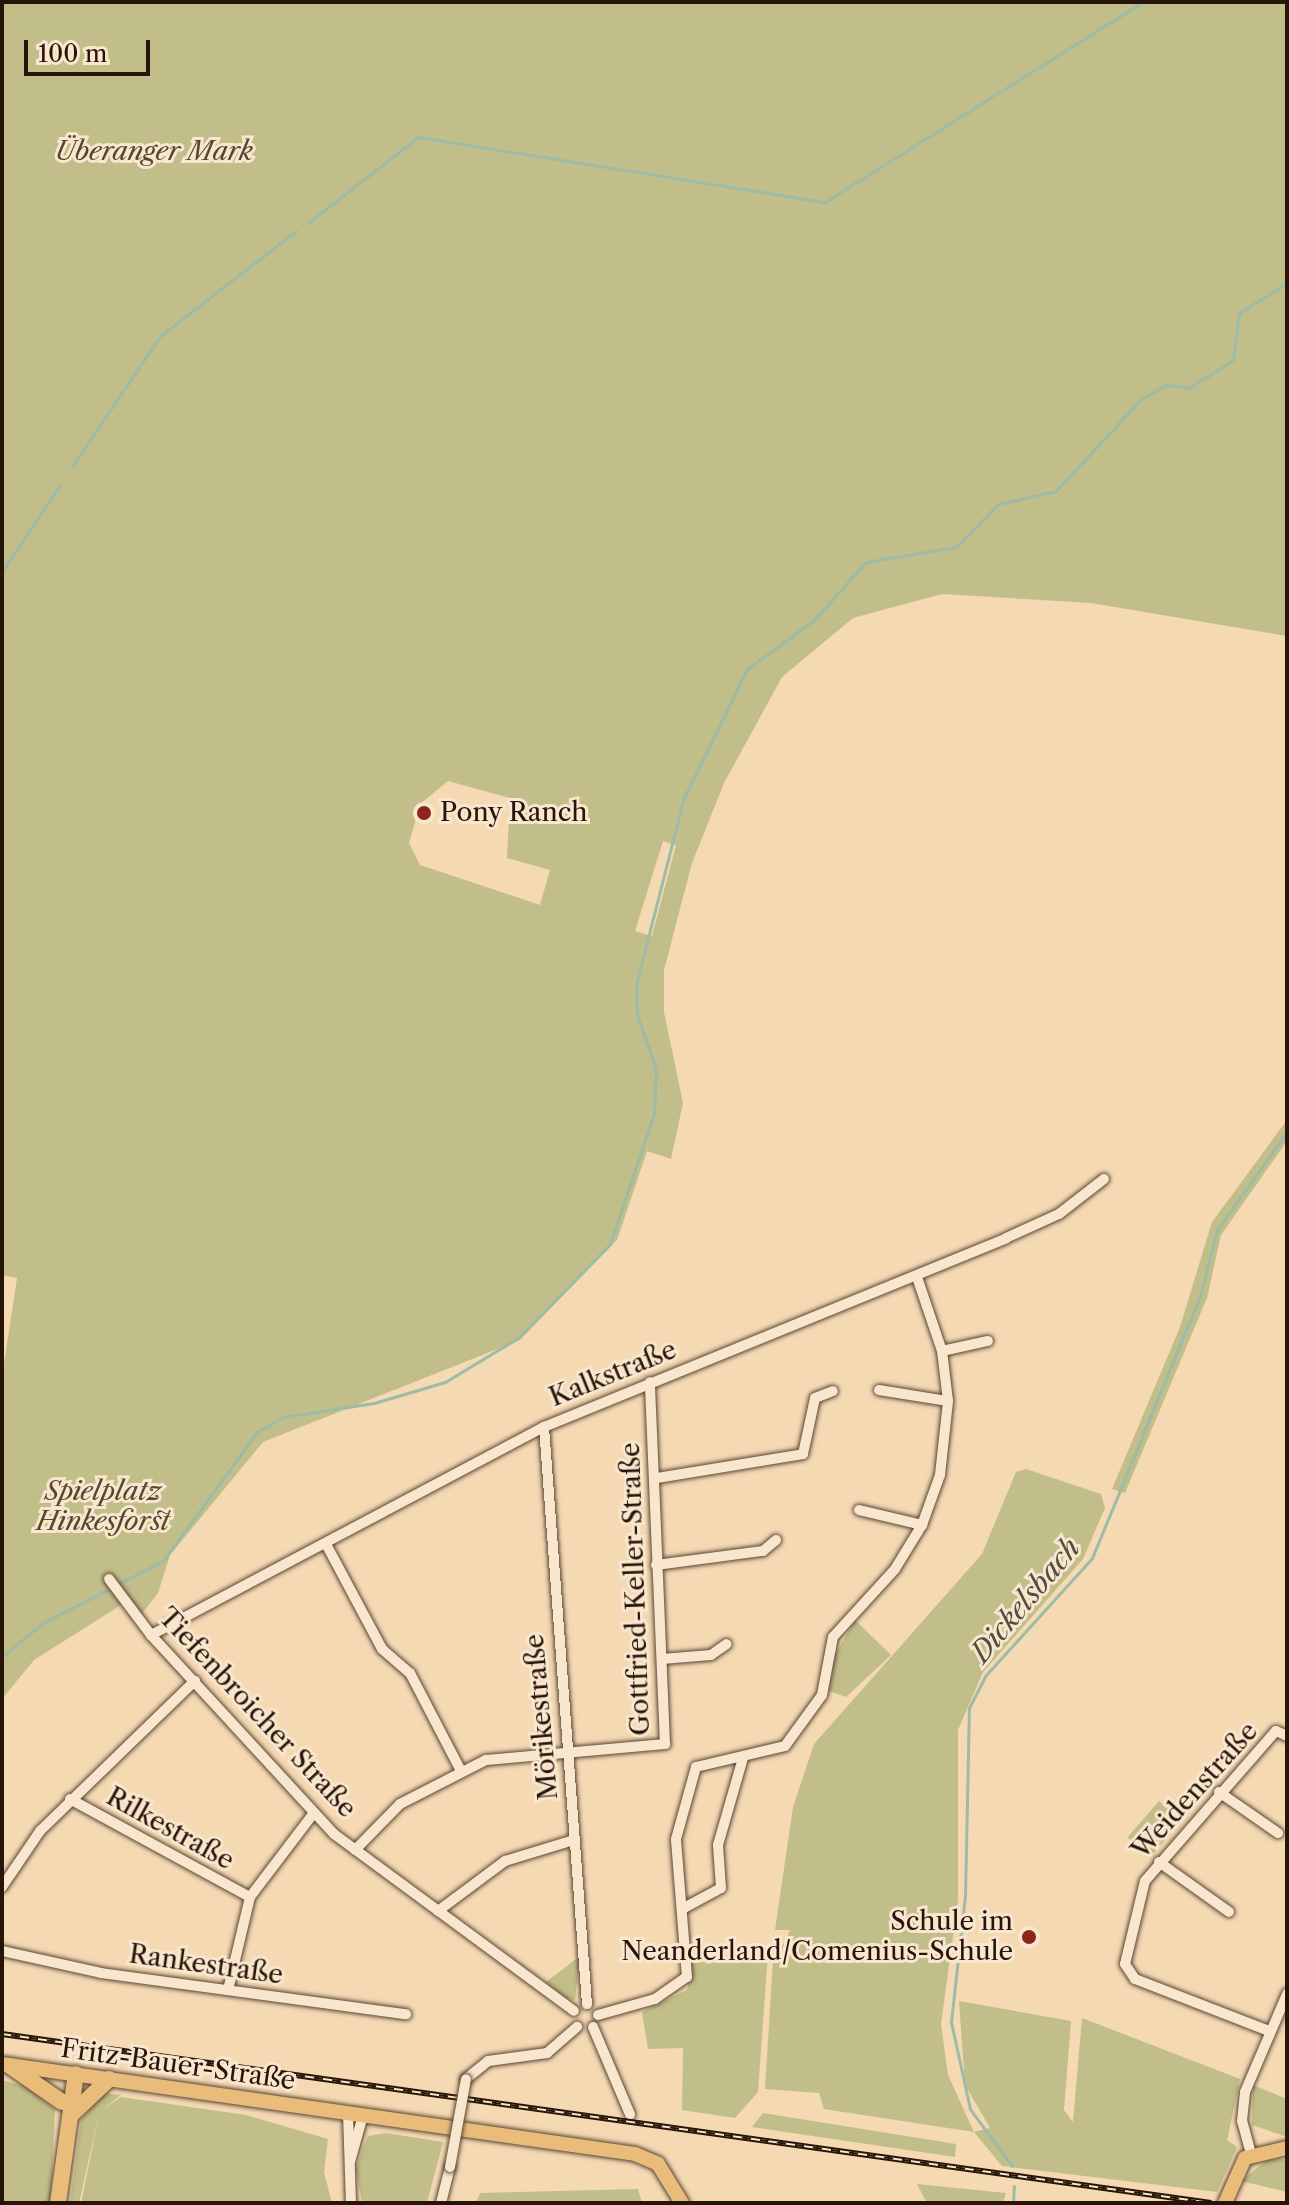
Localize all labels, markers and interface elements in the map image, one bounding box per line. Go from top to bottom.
scale bar [28,24,154,74]
text: 100 m [38,39,107,68]
park label: Überanger Mark [55,136,253,168]
place label: Pony Ranch [440,797,588,829]
marker: Pony Ranch [415,804,433,822]
street label: Kalkstraße [545,1334,681,1414]
street label: Gottfried-Keller-Straße [615,1442,657,1736]
park label: Spielplatz Hinkesforst [36,1476,170,1538]
water label: Dickelsbach [963,1531,1087,1669]
street label: Tiefenbroicher Straße [152,1601,362,1825]
street label: Mörikestraße [519,1633,565,1801]
street label: Weidenstraße [1126,1716,1264,1866]
street label: Rilkestraße [101,1781,239,1877]
place label: Schule im Neanderland/Comenius-Schule [621,1906,1013,1968]
marker: Schule im Neanderland/Comenius-Schule [1020,1928,1038,1946]
street label: Rankestraße [127,1939,285,1991]
street label: Fritz-Bauer-Straße [59,2033,297,2097]

